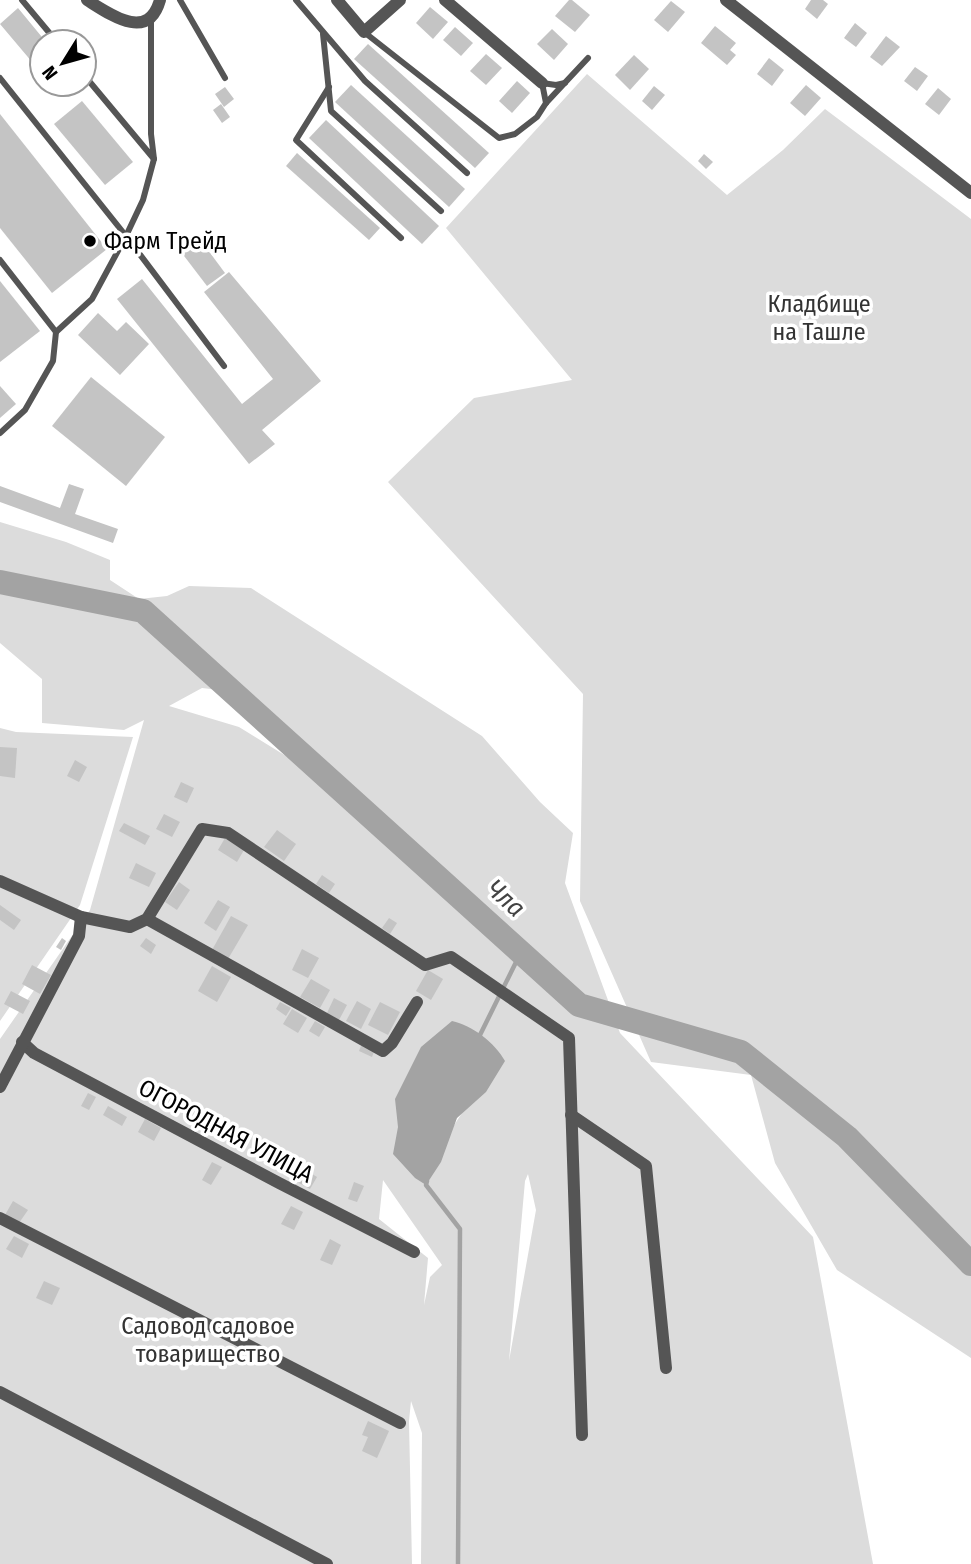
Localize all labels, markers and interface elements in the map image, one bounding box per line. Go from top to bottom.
north arrow [28,28,98,98]
text: N [37,61,62,84]
place label: Фарм Трейд [104,227,227,255]
marker: Фарм Трейд [82,233,98,249]
park label: Кладбище на Ташле [767,290,871,346]
water label: Чла [480,873,531,924]
street label: ОГОРОДНАЯ УЛИЦА [134,1073,318,1189]
park label: Садовод садовое товарищество [121,1312,295,1368]

